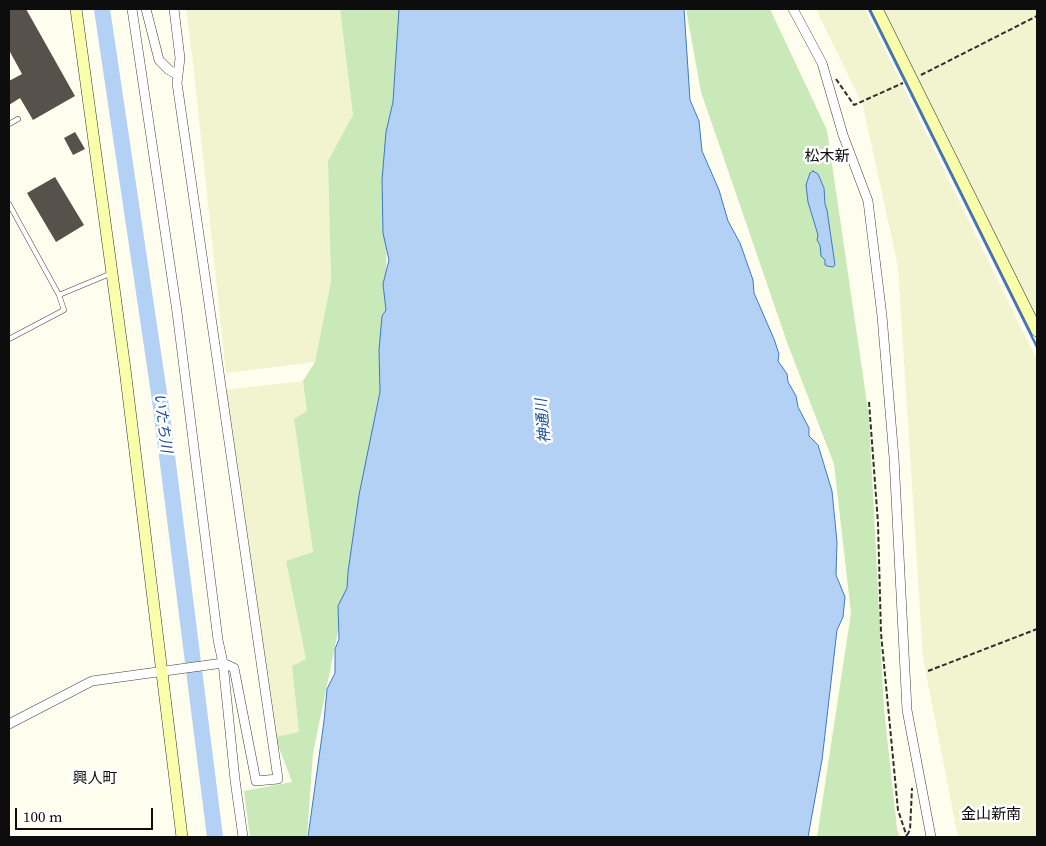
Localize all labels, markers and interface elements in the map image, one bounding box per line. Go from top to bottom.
district label: 松木新 [805,148,849,166]
water label: いたち川 [149,392,175,454]
water label: 神通川 [533,398,555,444]
district label: 興人町 [73,770,117,788]
scale bar [18,798,155,830]
text: 100 m [23,806,63,827]
district label: 金山新南 [961,806,1021,824]

